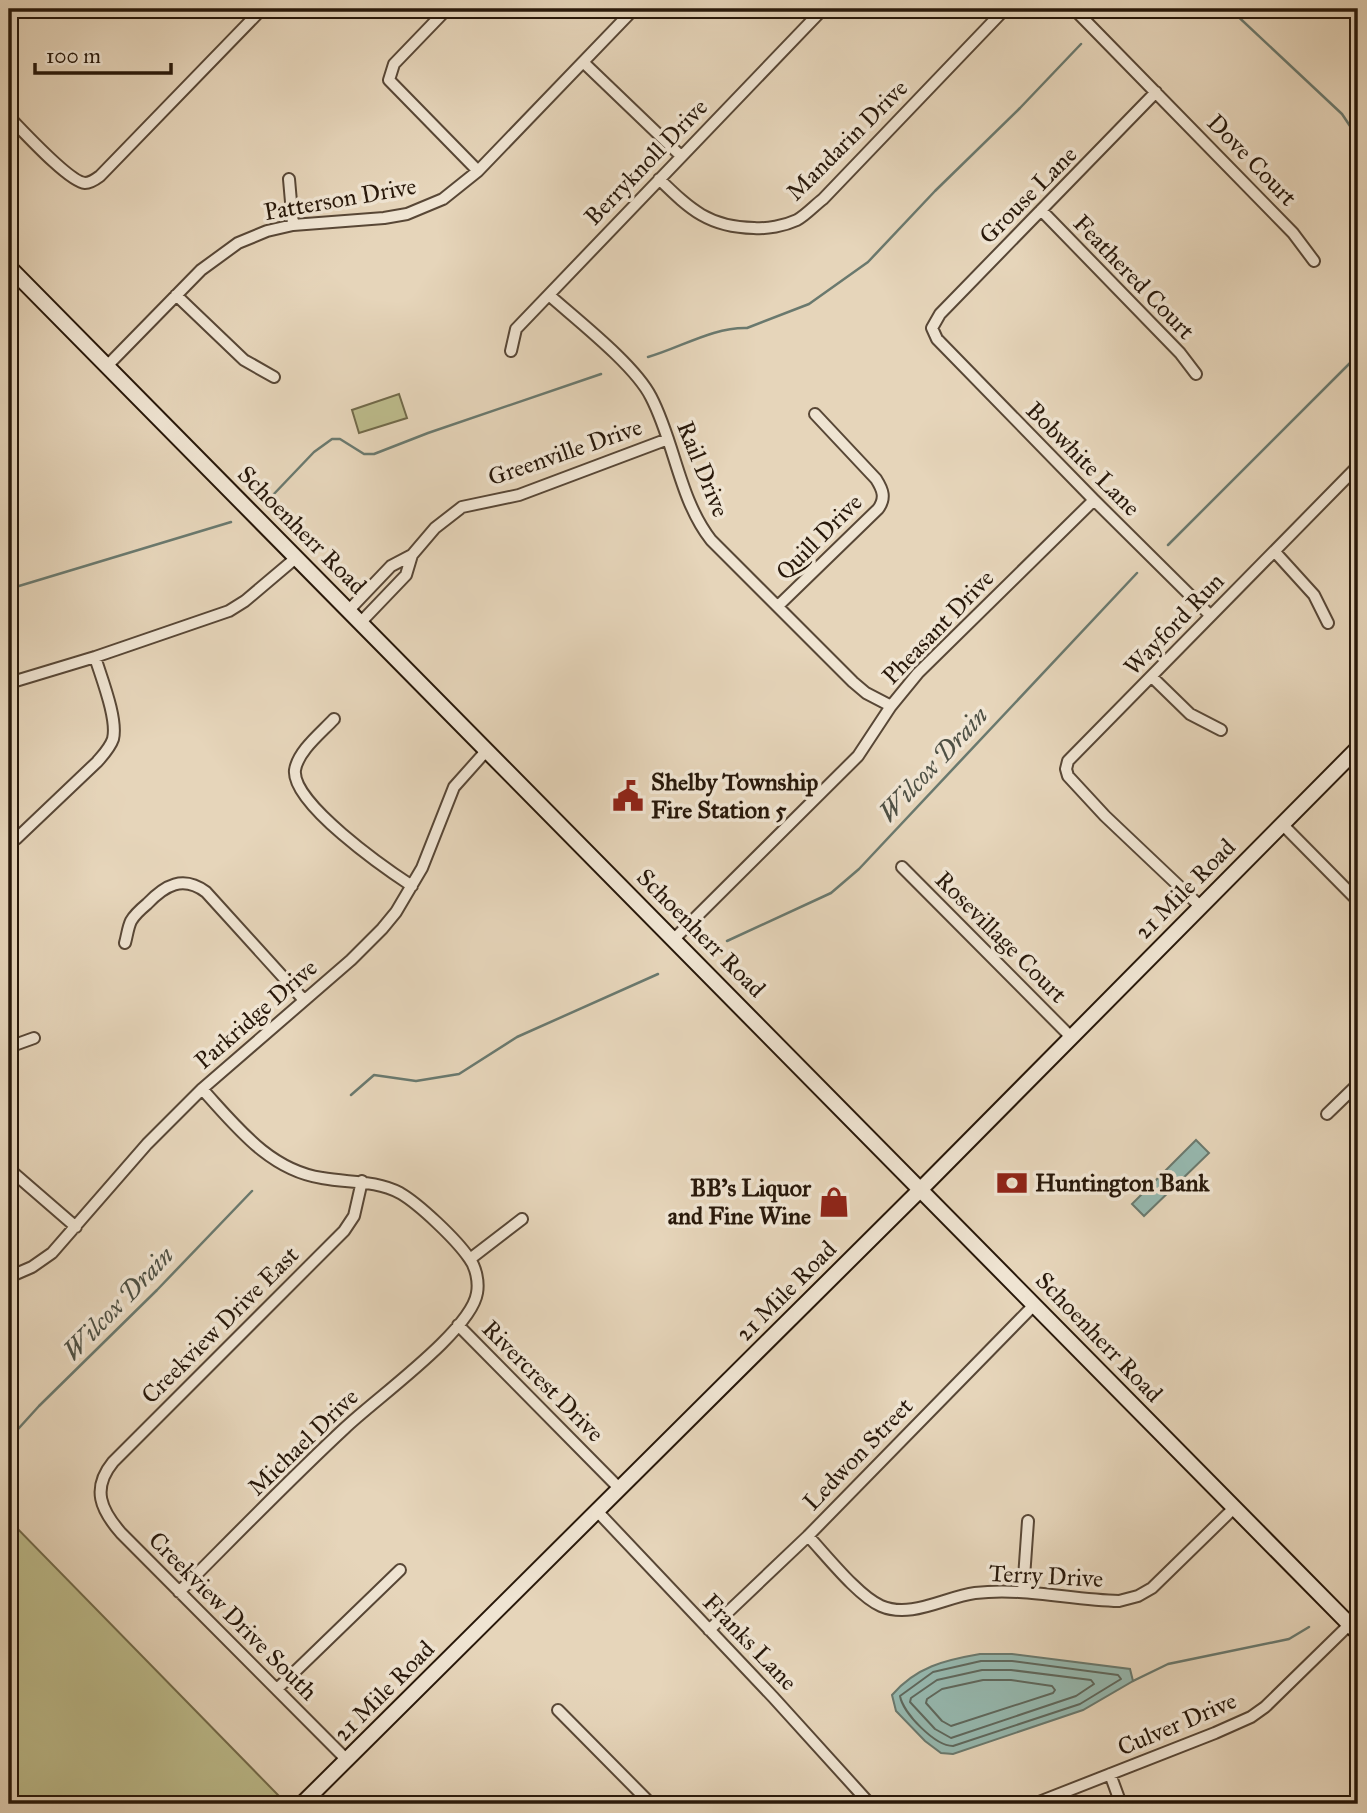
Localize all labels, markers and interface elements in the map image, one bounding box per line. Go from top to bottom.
scale bar [35,32,172,76]
text: 100 m [46,43,101,69]
street label: Mandarin Drive [780,73,914,207]
street label: Berryknoll Drive [578,92,714,232]
street label: Dove Court [1201,108,1304,213]
street label: Grouse Lane [973,140,1083,250]
street label: Patterson Drive [262,171,418,227]
street label: Feathered Court [1067,208,1201,346]
street label: Bobwhite Lane [1020,396,1146,522]
street label: Greenville Drive [484,412,646,492]
street label: Rail Drive [670,417,736,521]
street label: Schoenherr Road [231,459,373,601]
street label: Quill Drive [770,488,868,586]
street label: Pheasant Drive [876,563,1000,691]
street label: Wayford Run [1118,566,1230,682]
water label: Wilcox Drain [871,699,995,828]
place label: Shelby Township Fire Station 5 [651,767,818,825]
public building icon: Shelby Township Fire Station 5 [611,779,645,813]
street label: 21 Mile Road [1128,832,1242,946]
street label: Schoenherr Road [630,862,772,1004]
street label: Rosevillage Court [929,865,1074,1010]
street label: Parkridge Drive [189,953,323,1075]
bank icon: Huntington Bank [995,1166,1029,1200]
place label: Huntington Bank [1035,1168,1210,1198]
place label: BB's Liquor and Fine Wine [668,1173,812,1231]
shop icon: BB's Liquor and Fine Wine [817,1185,851,1219]
street label: 21 Mile Road [729,1234,843,1348]
water label: Wilcox Drain [56,1239,181,1367]
street label: Creekview Drive East [135,1240,305,1410]
street label: Schoenherr Road [1029,1265,1169,1409]
street label: Rivercrest Drive [476,1314,610,1448]
street label: Michael Drive [242,1382,364,1502]
street label: Ledwon Street [797,1391,920,1517]
street label: Creekview Drive South [142,1525,324,1707]
street label: Terry Drive [988,1558,1104,1594]
street label: Franks Lane [696,1587,804,1697]
street label: 21 Mile Road [327,1634,441,1748]
street label: Culver Drive [1113,1686,1241,1762]

